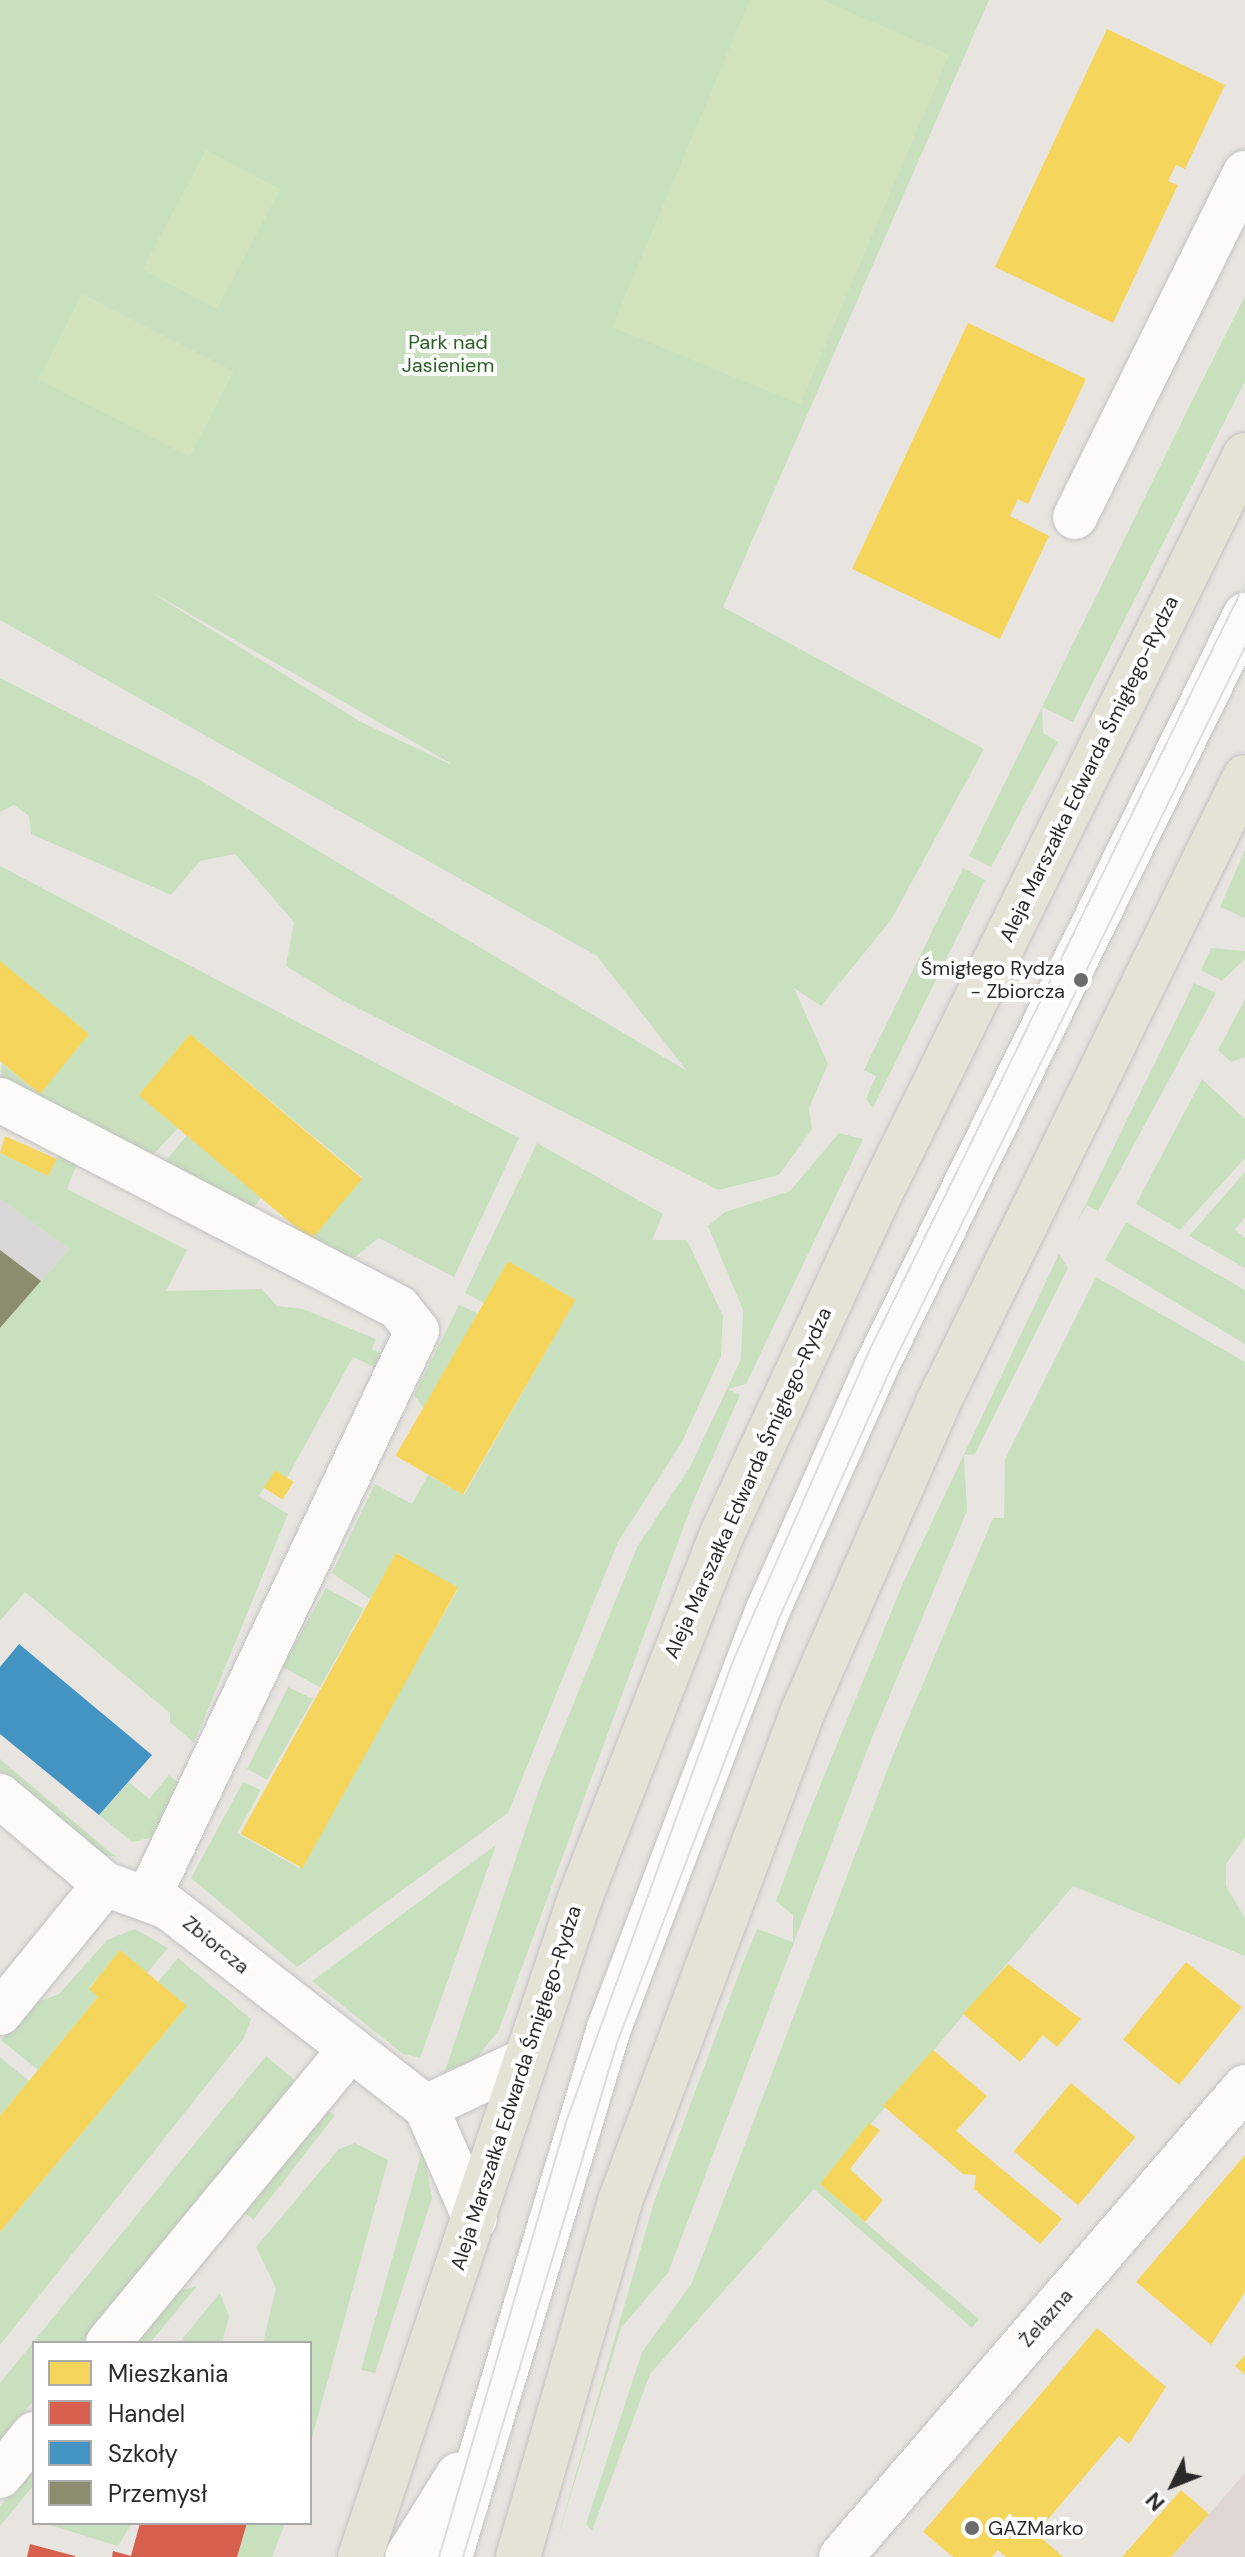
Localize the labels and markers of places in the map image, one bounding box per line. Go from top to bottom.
place label: Śmigłego Rydza - Zbiorcza [921,956,1065,1003]
marker: Śmigłego Rydza - Zbiorcza [1072,971,1090,989]
place label: GAZMarko [988,2516,1084,2540]
marker: GAZMarko [963,2519,981,2537]

